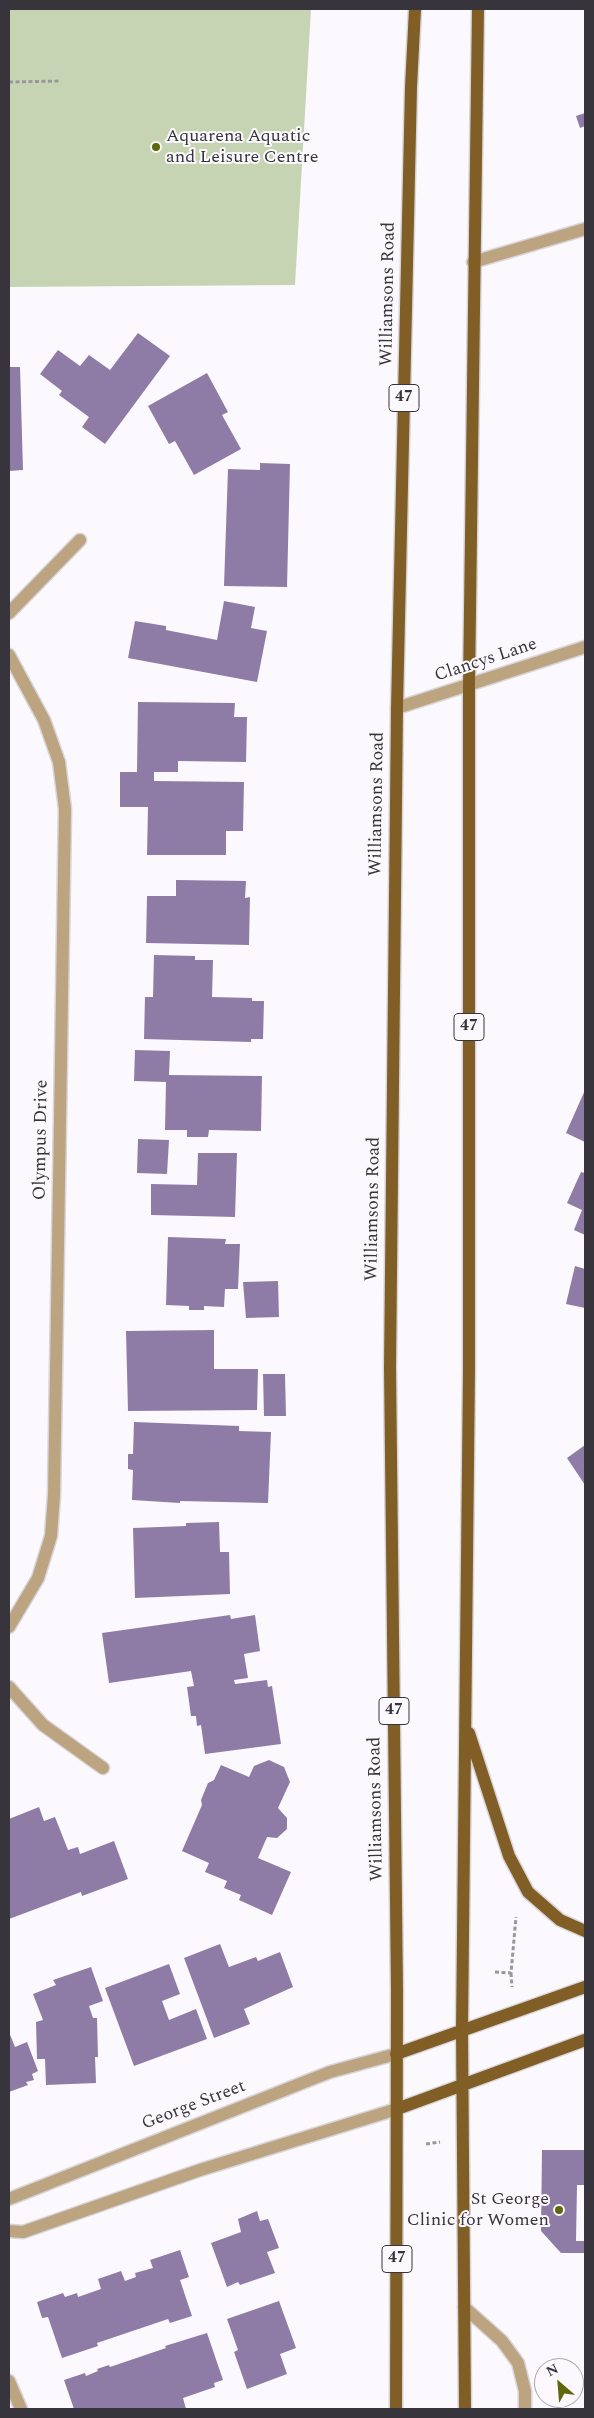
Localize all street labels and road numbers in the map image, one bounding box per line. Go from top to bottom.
street label: Williamsons Road [377,222,401,366]
road number: 47 [389,384,419,412]
street label: Clancys Lane [432,634,540,688]
street label: Williamsons Road [366,732,390,876]
road number: 47 [454,1014,484,1040]
street label: Olympus Drive [30,1080,54,1200]
street label: Williamsons Road [362,1137,386,1281]
road number: 47 [379,1698,409,1724]
street label: Williamsons Road [365,1737,389,1881]
street label: George Street [139,2076,249,2136]
road number: 47 [382,2246,412,2272]

